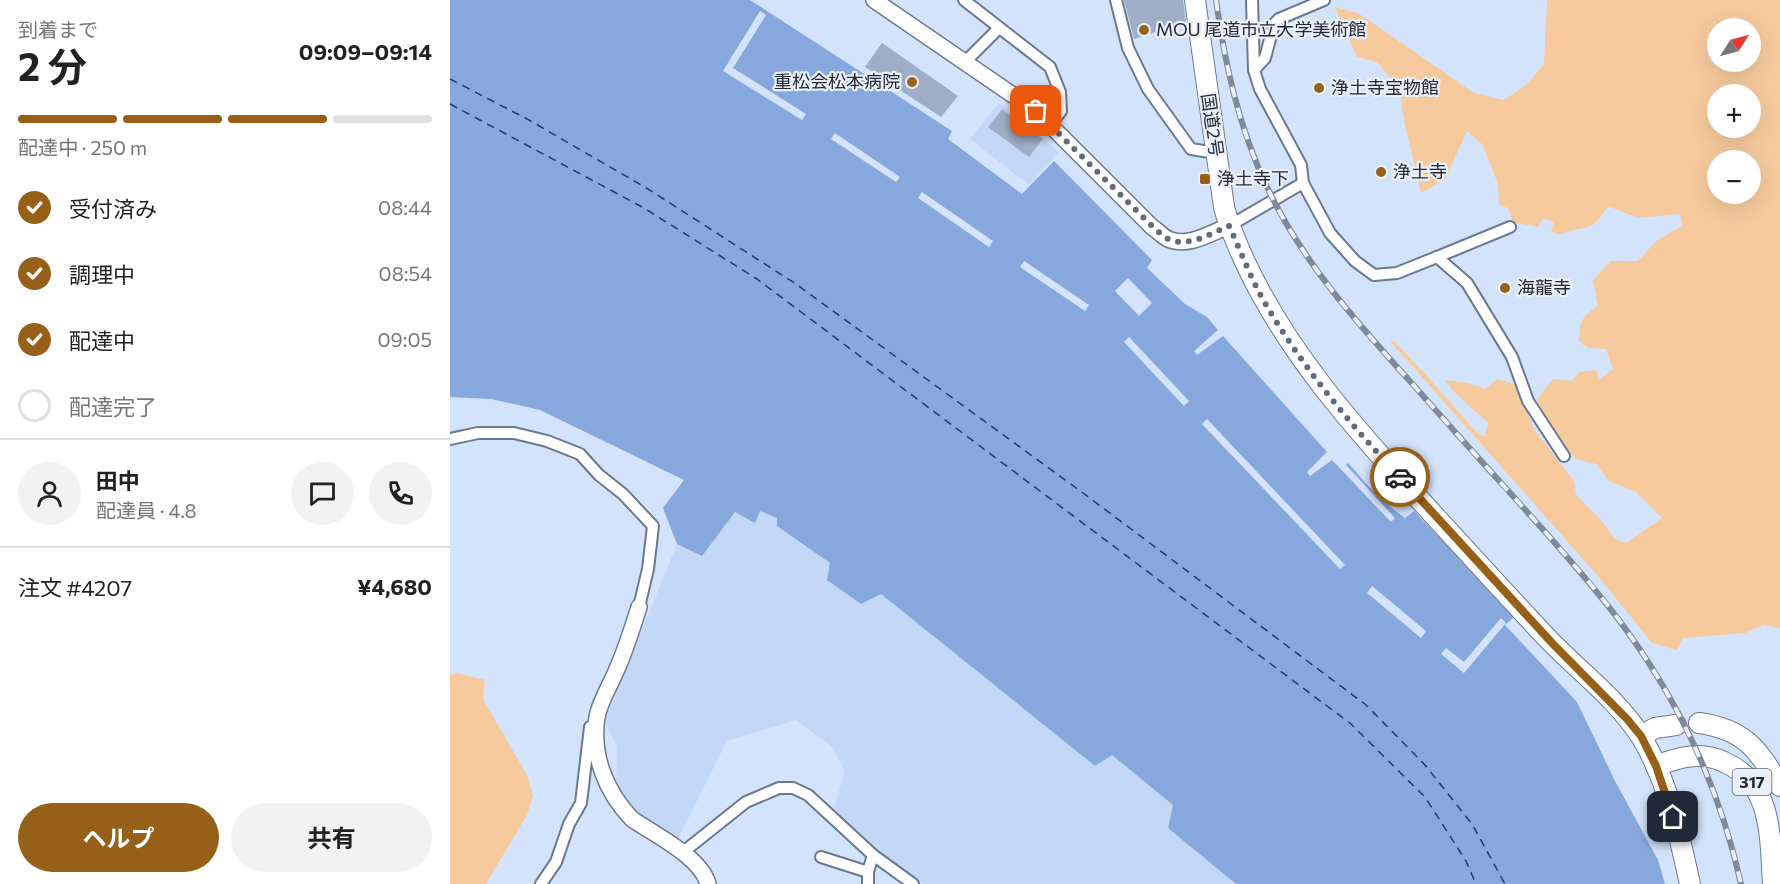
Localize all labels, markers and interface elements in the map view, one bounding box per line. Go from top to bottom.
text: 到着まで [18,17,98,41]
place label: MOU 尾道市立大学美術館 [1156,18,1366,40]
north arrow [1707,18,1761,72]
map controls [1707,18,1761,204]
marker: MOU 尾道市立大学美術館 [1137,23,1151,37]
text: 09:09–09:14 [299,38,432,65]
text: 2 分 [18,41,87,89]
place label: 重松会松本病院 [774,70,900,92]
marker: 重松会松本病院 [905,75,919,89]
place label: 浄土寺宝物館 [1331,76,1439,98]
marker: 浄土寺宝物館 [1312,81,1326,95]
button: + [1707,84,1761,138]
pin [1010,85,1061,136]
street label: 国道2号 [1198,92,1228,158]
icon: bag [1019,94,1052,127]
text: 配達中 · 250 m [18,135,147,159]
button: − [1707,150,1761,204]
place label: 浄土寺 [1393,160,1447,182]
marker: 浄土寺 [1374,165,1388,179]
place label: 浄土寺下 [1217,167,1289,189]
marker: 浄土寺下 [1198,172,1212,186]
icon: check [18,191,51,224]
text: 受付済み [69,195,157,222]
text: 08:44 [378,195,432,219]
icon: check [18,257,51,290]
text: 調理中 [69,261,135,288]
text: 08:54 [379,261,432,285]
place label: 海龍寺 [1517,276,1571,298]
marker: 海龍寺 [1498,281,1512,295]
icon: check [18,323,51,356]
text: 配達中 [69,327,135,354]
text: 09:05 [378,327,432,351]
text: 配達完了 [69,393,157,420]
courier [1370,447,1430,507]
icon: car [1384,461,1417,494]
button: person [18,462,81,525]
button: chat [291,462,354,525]
button: phone [369,462,432,525]
text: 田中 [96,467,140,494]
text: 配達員 · 4.8 [96,498,197,522]
text: ¥4,680 [357,573,432,600]
text: 注文 #4207 [18,574,132,601]
road number: 317 [1732,769,1772,795]
pin [1647,791,1698,842]
icon: home [1656,800,1689,833]
button: ヘルプ [18,803,219,872]
button: 共有 [231,803,432,872]

